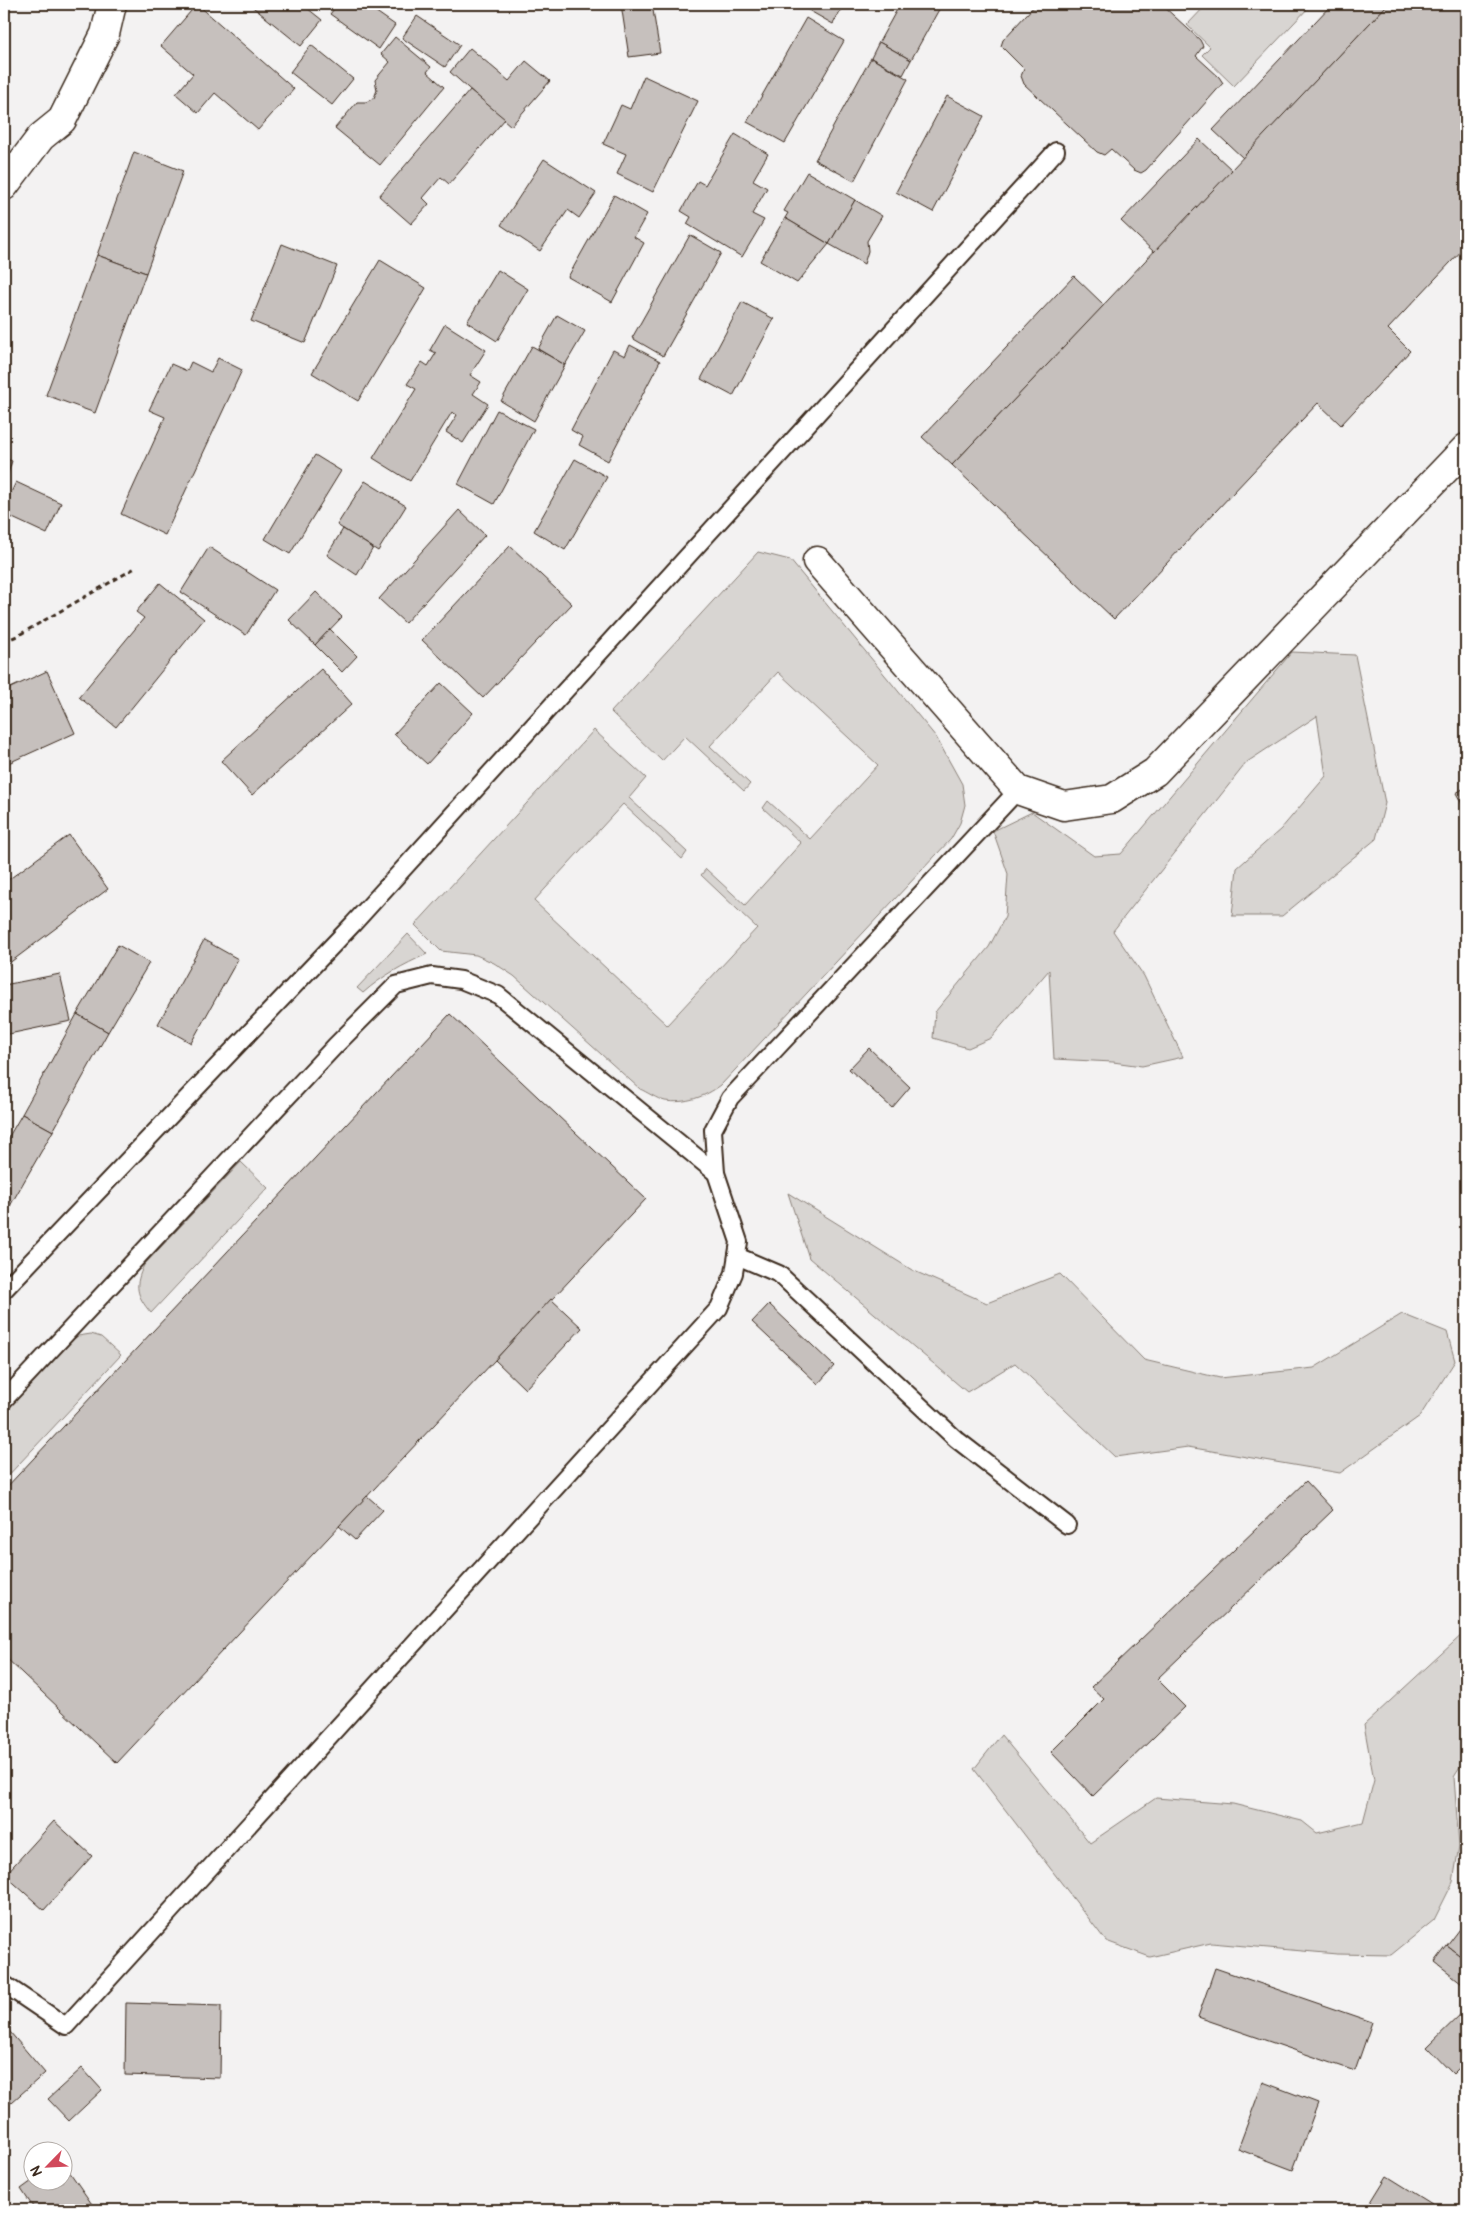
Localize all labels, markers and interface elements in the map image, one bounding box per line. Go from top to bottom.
north arrow [22,2142,72,2192]
text: N [27,2163,46,2179]

